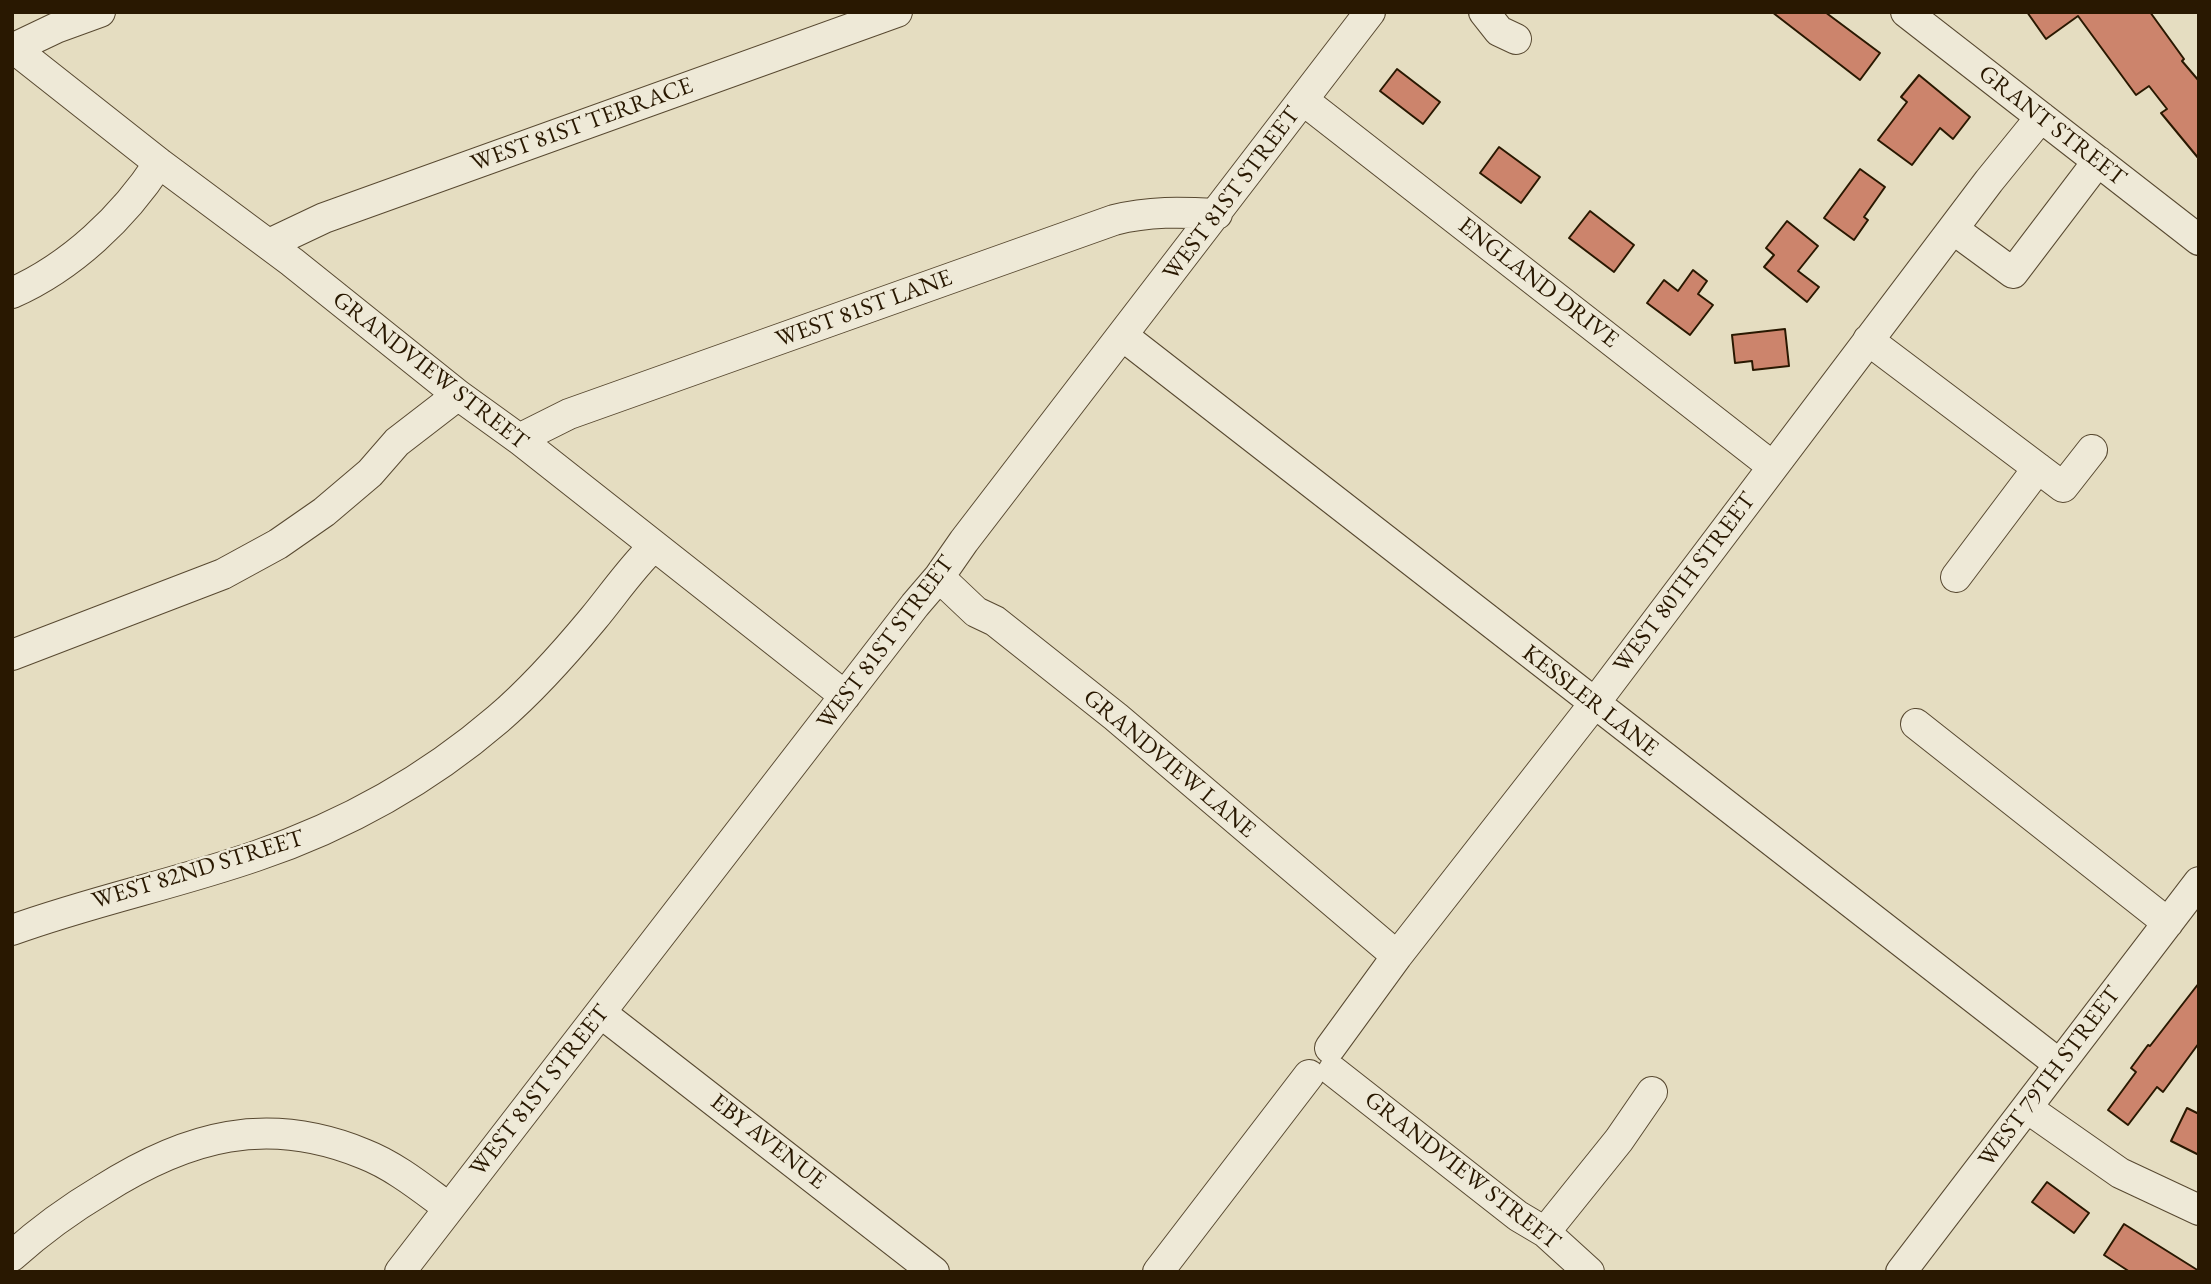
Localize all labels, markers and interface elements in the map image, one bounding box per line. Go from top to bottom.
street label: GRANT STREET [1972,59,2132,193]
street label: WEST 81ST TERRACE [467,71,697,179]
street label: WEST 81ST STREET [1157,101,1307,287]
street label: ENGLAND DRIVE [1452,211,1624,355]
street label: WEST 81ST LANE [772,264,956,354]
street label: GRANDVIEW STREET [326,286,534,456]
street label: WEST 80TH STREET [1608,487,1762,679]
street label: WEST 81ST STREET [811,550,961,736]
street label: KESSLER LANE [1516,639,1664,763]
street label: GRANDVIEW LANE [1077,683,1261,845]
street label: WEST 82ND STREET [89,824,307,916]
street label: WEST 79TH STREET [1973,981,2127,1173]
street label: WEST 81ST STREET [464,999,616,1183]
street label: GRANDVIEW STREET [1358,1086,1566,1256]
street label: EBY AVENUE [704,1088,832,1196]

